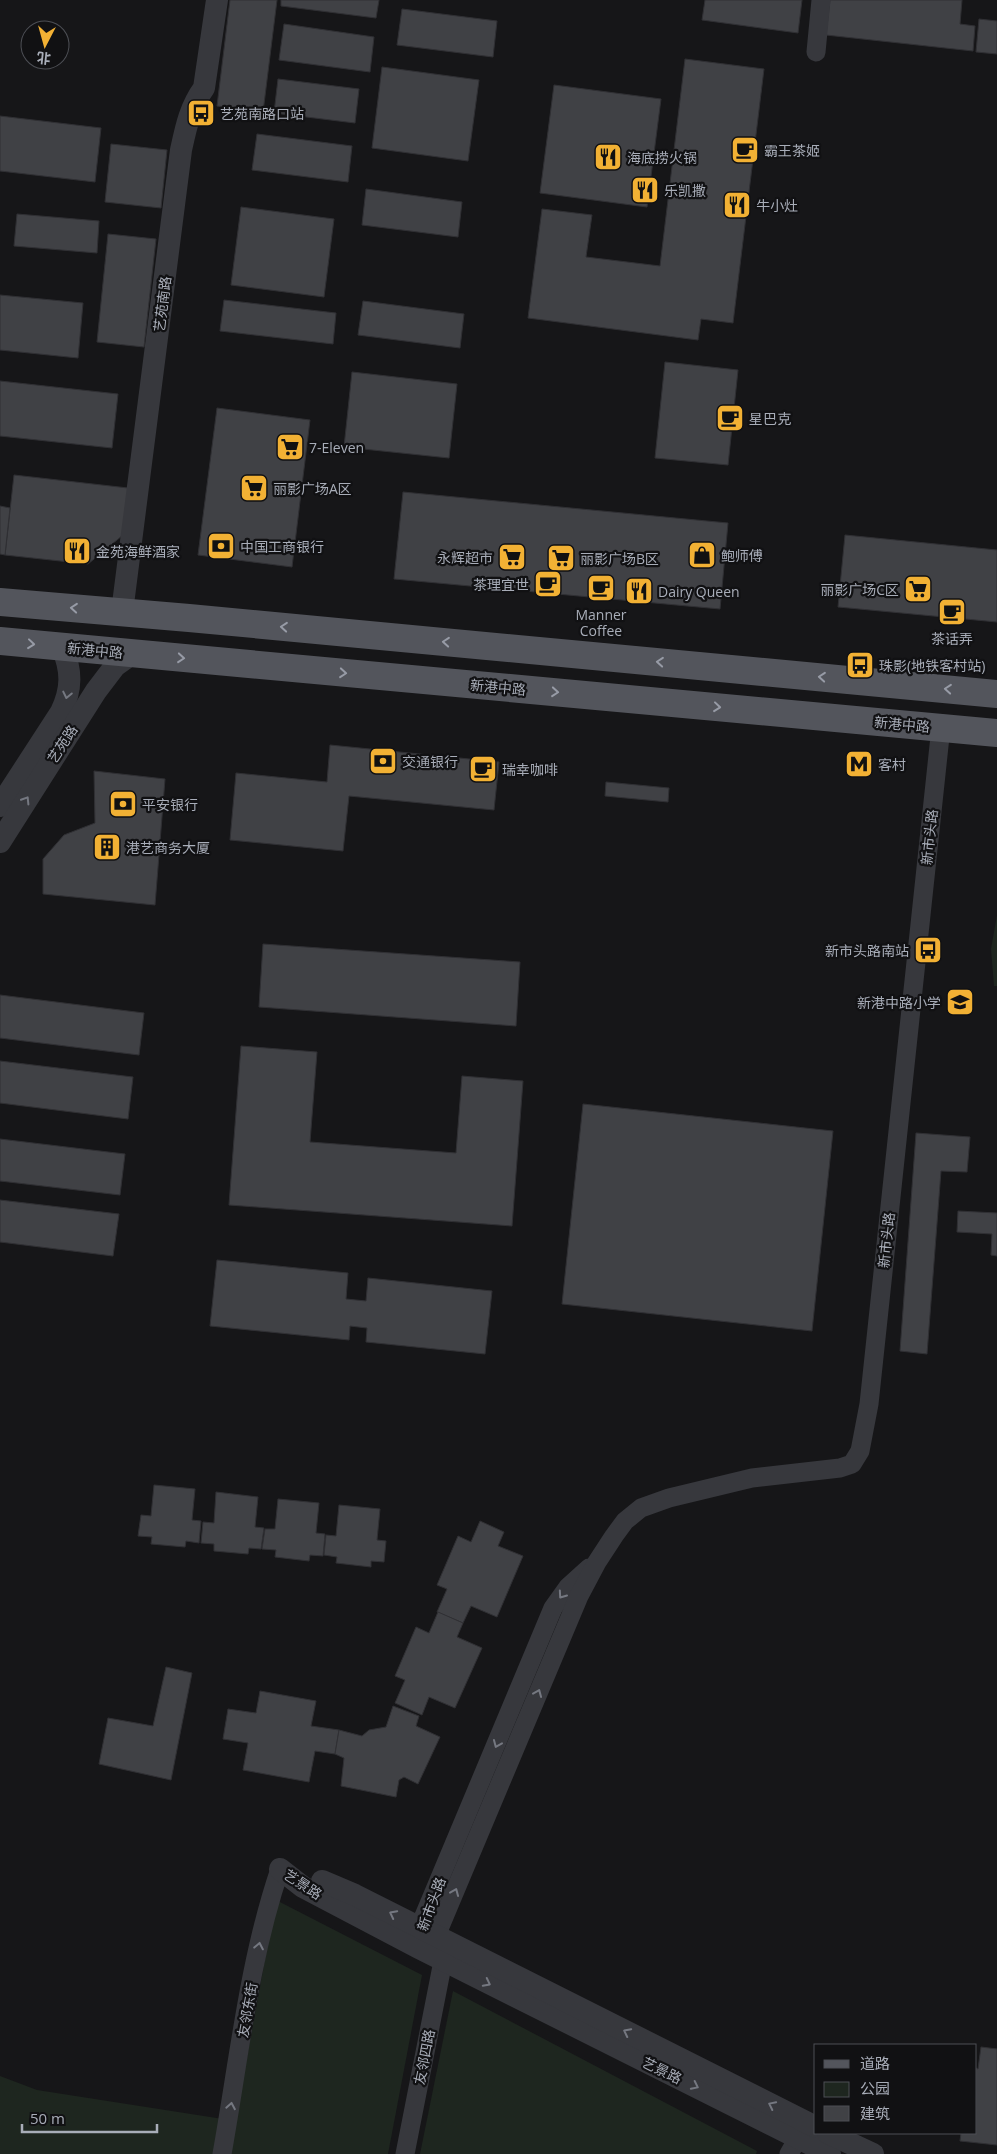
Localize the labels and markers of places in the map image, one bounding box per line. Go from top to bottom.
bus stop icon: 艺苑南路口站 [186,98,216,128]
place label: 艺苑南路口站 [220,104,304,123]
cafe icon: 霸王茶姬 [730,135,760,165]
place label: 霸王茶姬 [764,141,820,160]
restaurant icon: 海底捞火锅 [593,142,623,172]
place label: 海底捞火锅 [627,148,697,167]
restaurant icon: 乐凯撒 [630,175,660,205]
place label: 乐凯撒 [664,181,706,200]
restaurant icon: 牛小灶 [722,190,752,220]
place label: 牛小灶 [756,196,798,215]
cafe icon: 星巴克 [715,403,745,433]
place label: 星巴克 [749,409,791,428]
supermarket icon: 7-Eleven [275,432,305,462]
place label: 7-Eleven [309,438,364,457]
supermarket icon: 丽影广场A区 [239,473,269,503]
place label: 丽影广场A区 [273,479,352,498]
bank icon: 中国工商银行 [206,531,236,561]
restaurant icon: 金苑海鲜酒家 [62,536,92,566]
place label: 中国工商银行 [240,537,324,556]
shop icon: 鲍师傅 [687,540,717,570]
place label: 金苑海鲜酒家 [96,542,180,561]
supermarket icon: 永辉超市 [497,542,527,572]
supermarket icon: 丽影广场B区 [546,543,576,573]
place label: 鲍师傅 [721,546,763,565]
place label: 永辉超市 [437,548,493,567]
place label: 丽影广场B区 [580,549,659,568]
cafe icon: 茶理宜世 [533,569,563,599]
cafe icon: Manner Coffee [586,573,616,603]
supermarket icon: 丽影广场C区 [903,574,933,604]
place label: 茶理宜世 [473,575,529,594]
restaurant icon: Dairy Queen [624,576,654,606]
place label: 丽影广场C区 [820,580,899,599]
place label: Dairy Queen [658,582,740,601]
cafe icon: 茶话弄 [937,597,967,627]
place label: Manner Coffee [575,605,627,640]
place label: 茶话弄 [931,629,973,648]
bus stop icon: 珠影(地铁客村站) [845,650,875,680]
place label: 珠影(地铁客村站) [879,656,985,675]
bank icon: 交通银行 [368,746,398,776]
metro station icon: 客村 [844,749,874,779]
place label: 交通银行 [402,752,458,771]
cafe icon: 瑞幸咖啡 [468,754,498,784]
place label: 客村 [878,755,906,774]
place label: 瑞幸咖啡 [502,760,558,779]
bank icon: 平安银行 [108,789,138,819]
place label: 平安银行 [142,795,198,814]
building icon: 港艺商务大厦 [92,832,122,862]
place label: 港艺商务大厦 [126,838,210,857]
bus stop icon: 新市头路南站 [913,935,943,965]
place label: 新市头路南站 [825,941,909,960]
school or university icon: 新港中路小学 [945,987,975,1017]
place label: 新港中路小学 [857,993,941,1012]

